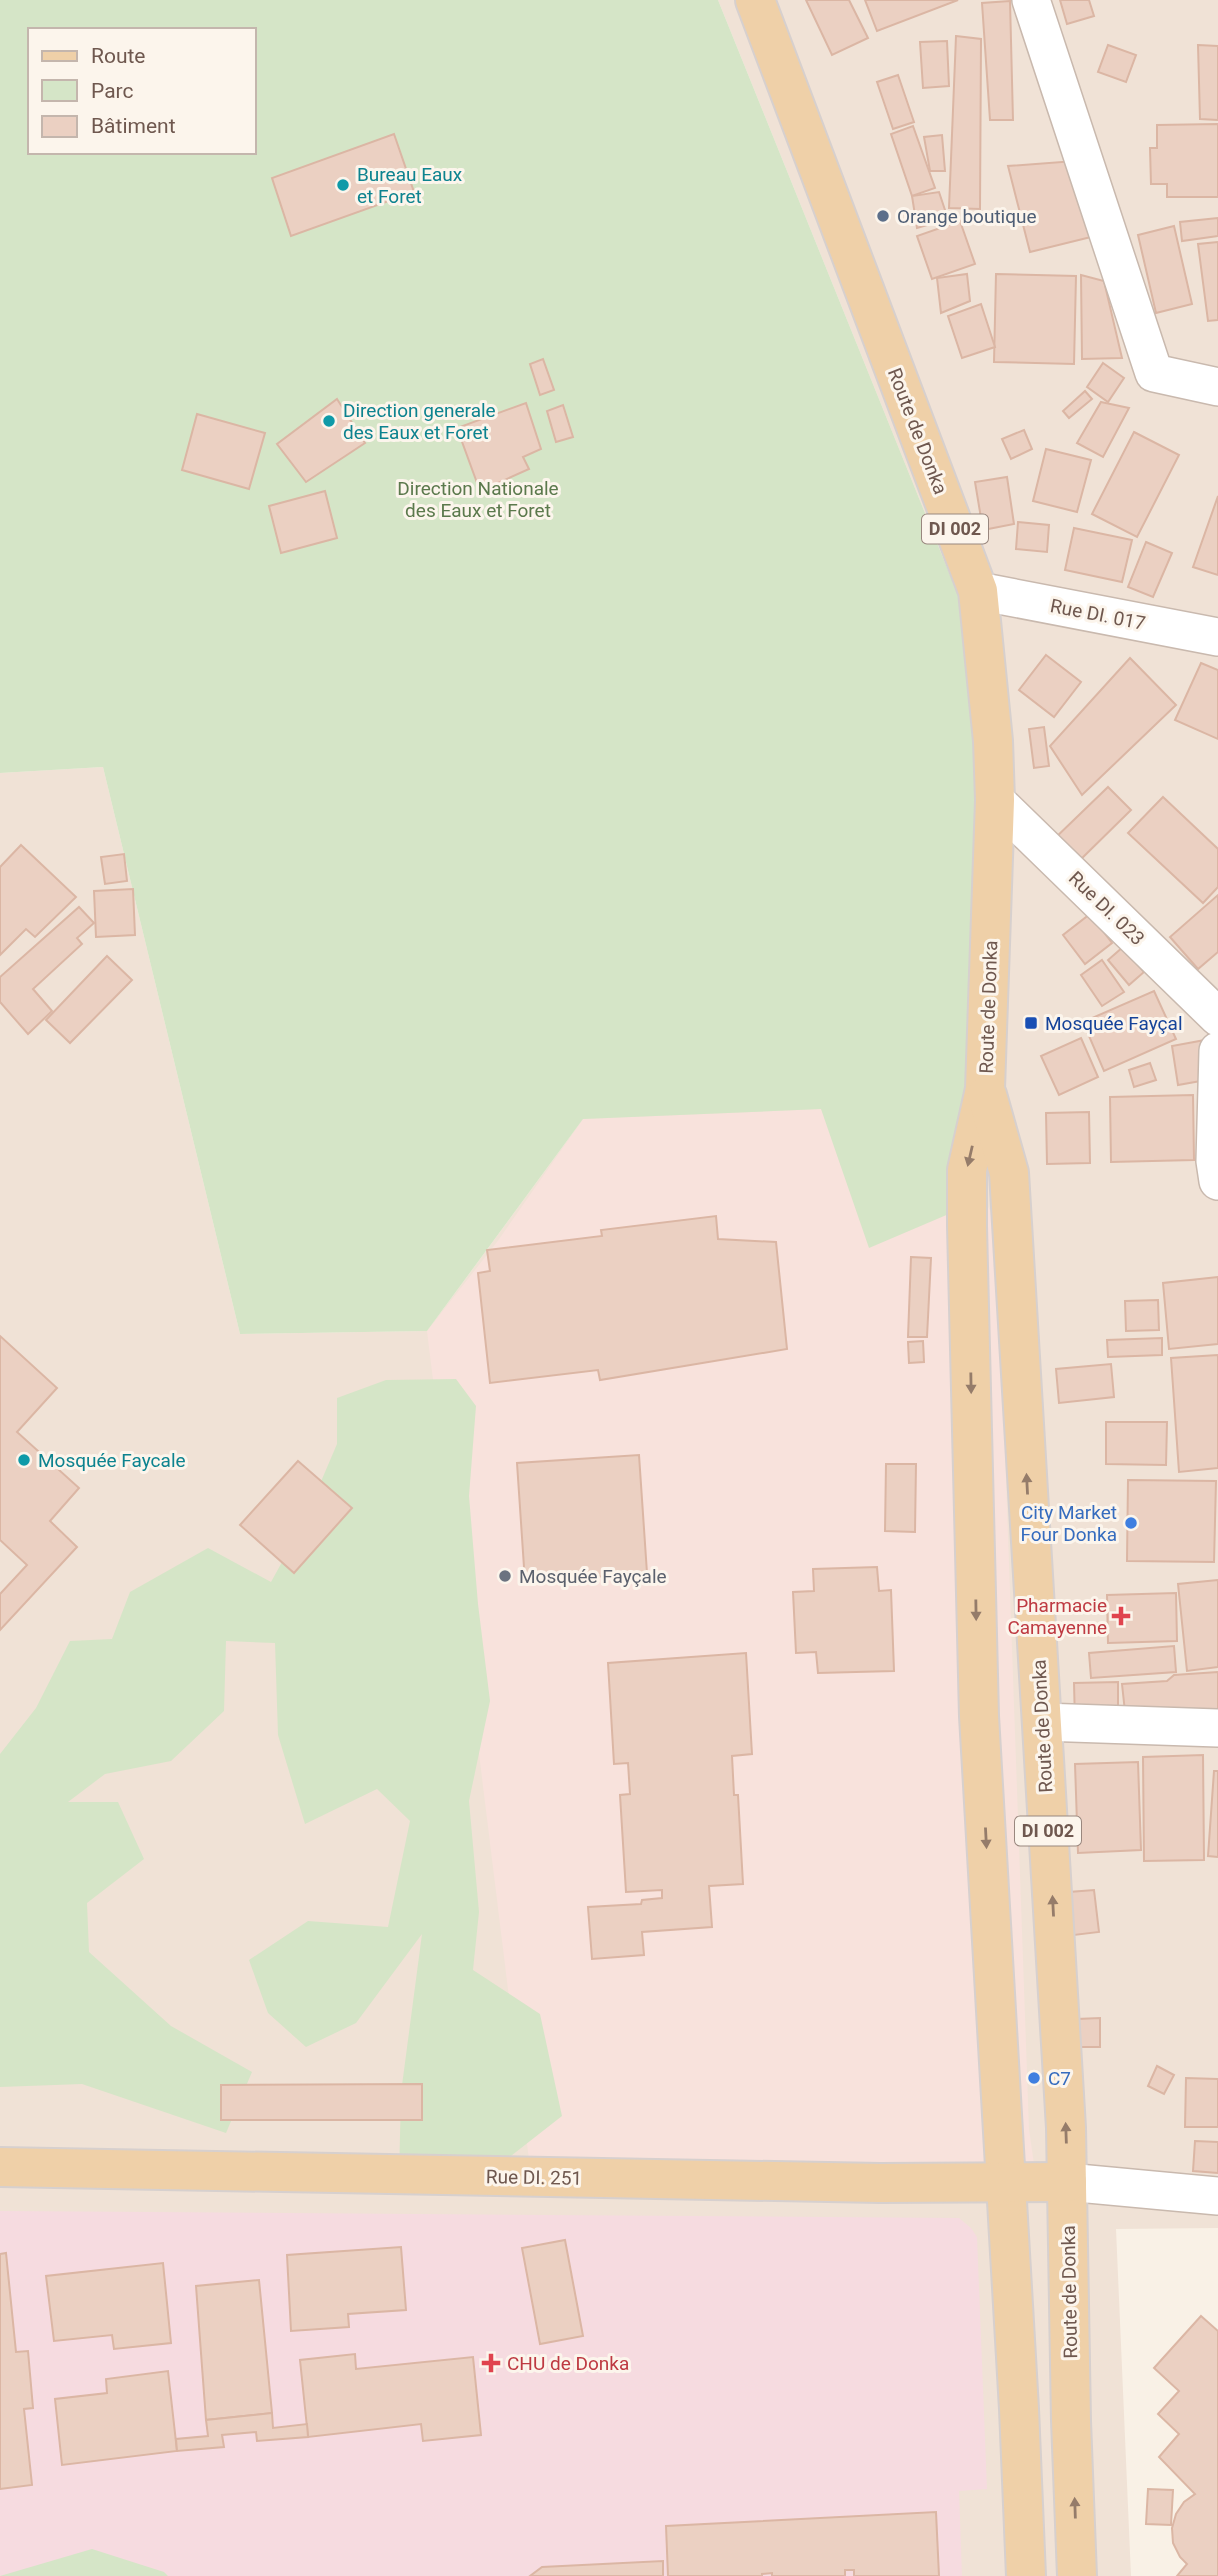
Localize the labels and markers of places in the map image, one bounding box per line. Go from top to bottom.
place label: Bureau Eaux et Foret [357,163,463,208]
marker: Bureau Eaux et Foret [335,177,351,193]
place label: Orange boutique [897,205,1037,228]
marker: Orange boutique [875,208,891,224]
place label: Direction generale des Eaux et Foret [343,399,496,444]
marker: Direction generale des Eaux et Foret [321,413,337,429]
place label: Mosquée Fayçal [1045,1012,1183,1035]
marker: Mosquée Fayçal [1023,1015,1039,1031]
place label: Mosquée Faycale [38,1449,186,1472]
marker: Mosquée Faycale [16,1452,32,1468]
place label: City Market Four Donka [1020,1501,1117,1546]
marker: City Market Four Donka [1123,1515,1139,1531]
place label: Mosquée Fayçale [519,1565,667,1588]
marker: Mosquée Fayçale [497,1568,513,1584]
place label: Pharmacie Camayenne [1007,1594,1107,1639]
marker: Pharmacie Camayenne [1113,1608,1129,1624]
place label: C7 [1048,2067,1071,2090]
marker: C7 [1026,2070,1042,2086]
place label: CHU de Donka [507,2352,629,2375]
marker: CHU de Donka [481,2353,501,2373]

